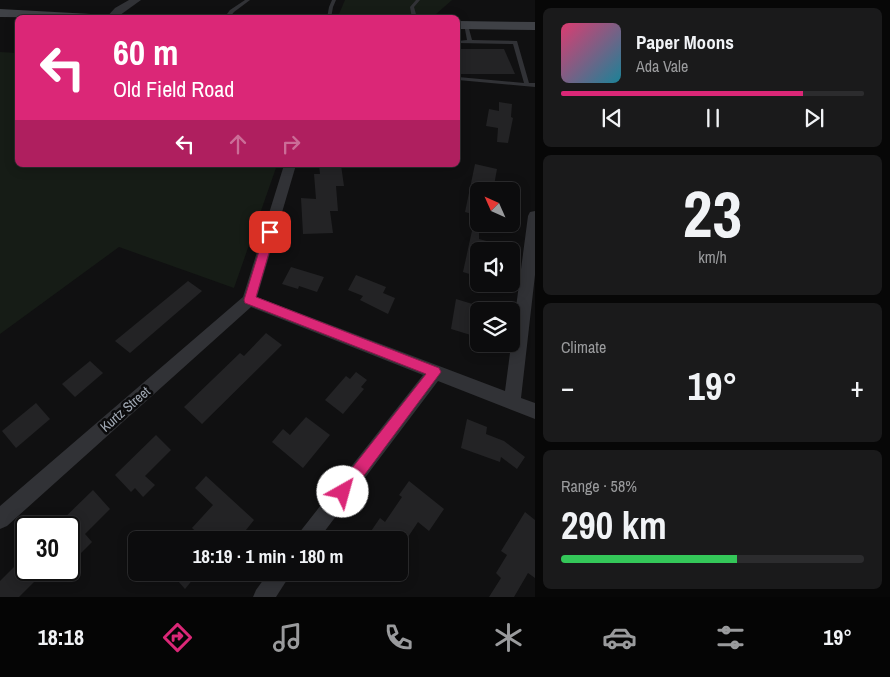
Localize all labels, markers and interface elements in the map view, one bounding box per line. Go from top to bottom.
text: 60 m [113,29,178,76]
text: Paper Moons [636,29,734,55]
icon: left [30,35,95,100]
text: Ada Vale [636,55,688,77]
text: Old Field Road [113,74,234,104]
icon: previous [598,104,626,132]
icon: pause [699,104,727,132]
icon: next [800,104,828,132]
icon: left [171,130,199,158]
icon: ahead [224,130,252,158]
icon: right [277,130,305,158]
text: 23 [683,170,742,257]
north arrow [470,182,520,232]
map controls [470,182,520,352]
pin [249,211,291,253]
icon: arrive [256,218,284,246]
button: sound [470,242,520,292]
text: km/h [698,246,727,268]
button: layers [470,302,520,352]
text: Climate [561,336,606,358]
text: 19° [688,361,737,412]
text: − [561,368,574,406]
text: + [851,368,864,406]
street label: Kurtz Street [96,382,154,436]
position arrow [316,465,368,517]
text: Range · 58% [561,475,637,497]
text: 290 km [561,500,667,551]
speed limit sign: 30 [15,516,80,581]
text: 18:19 · 1 min · 180 m [193,543,343,569]
icon: directions [160,620,195,655]
icon: music [270,620,305,655]
icon: phone [381,620,416,655]
icon: climate [491,620,526,655]
icon: car [602,620,637,655]
icon: filters [713,620,748,655]
text: 18:18 [38,622,84,652]
text: 19° [823,622,852,652]

